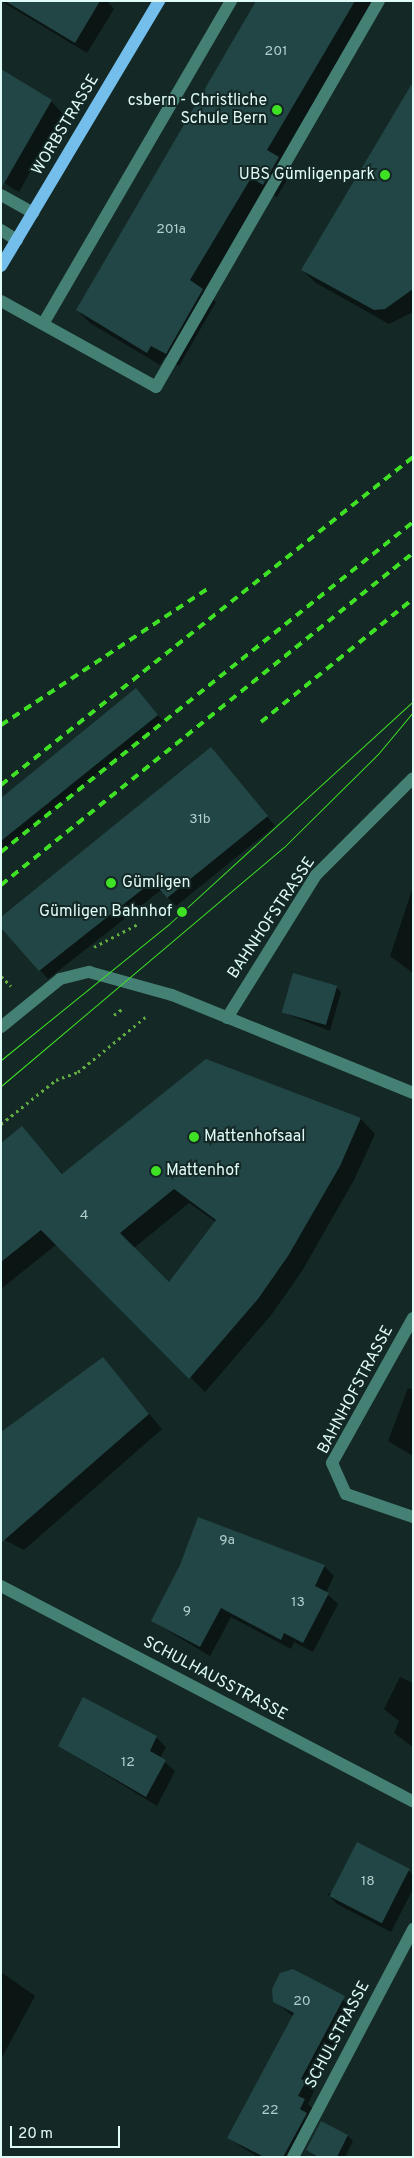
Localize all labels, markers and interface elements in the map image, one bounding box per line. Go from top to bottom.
house number: 201 [265,44,287,60]
street label: WORBSTRASSE [28,71,104,179]
place label: csbern - Christliche Schule Bern [128,91,267,129]
marker: csbern - Christliche Schule Bern [271,104,283,116]
place label: UBS Gümligenpark [239,165,375,185]
marker: UBS Gümligenpark [379,169,391,181]
house number: 201a [156,222,186,238]
house number: 31b [189,812,211,828]
street label: BAHNHOFSTRASSE [224,854,320,982]
place label: Gümligen [122,873,191,893]
marker: Gümligen [104,876,118,890]
place label: Gümligen Bahnhof [39,902,172,922]
marker: Gümligen Bahnhof [176,906,188,918]
place label: Mattenhofsaal [204,1127,305,1147]
marker: Mattenhofsaal [188,1131,200,1143]
place label: Mattenhof [166,1161,239,1181]
marker: Mattenhof [150,1165,162,1177]
house number: 4 [80,1208,88,1224]
street label: BAHNHOFSTRASSE [314,1323,398,1457]
house number: 9a [219,1533,235,1549]
house number: 13 [291,1595,305,1611]
house number: 9 [183,1604,191,1620]
street label: SCHULHAUSSTRASSE [140,1633,290,1725]
house number: 12 [121,1755,135,1771]
house number: 18 [361,1874,375,1890]
street label: SCHULSTRASSE [302,1978,374,2092]
house number: 20 [293,1994,311,2010]
house number: 22 [261,2103,279,2119]
scale bar [12,2116,122,2148]
text: 20 m [18,2125,53,2144]

